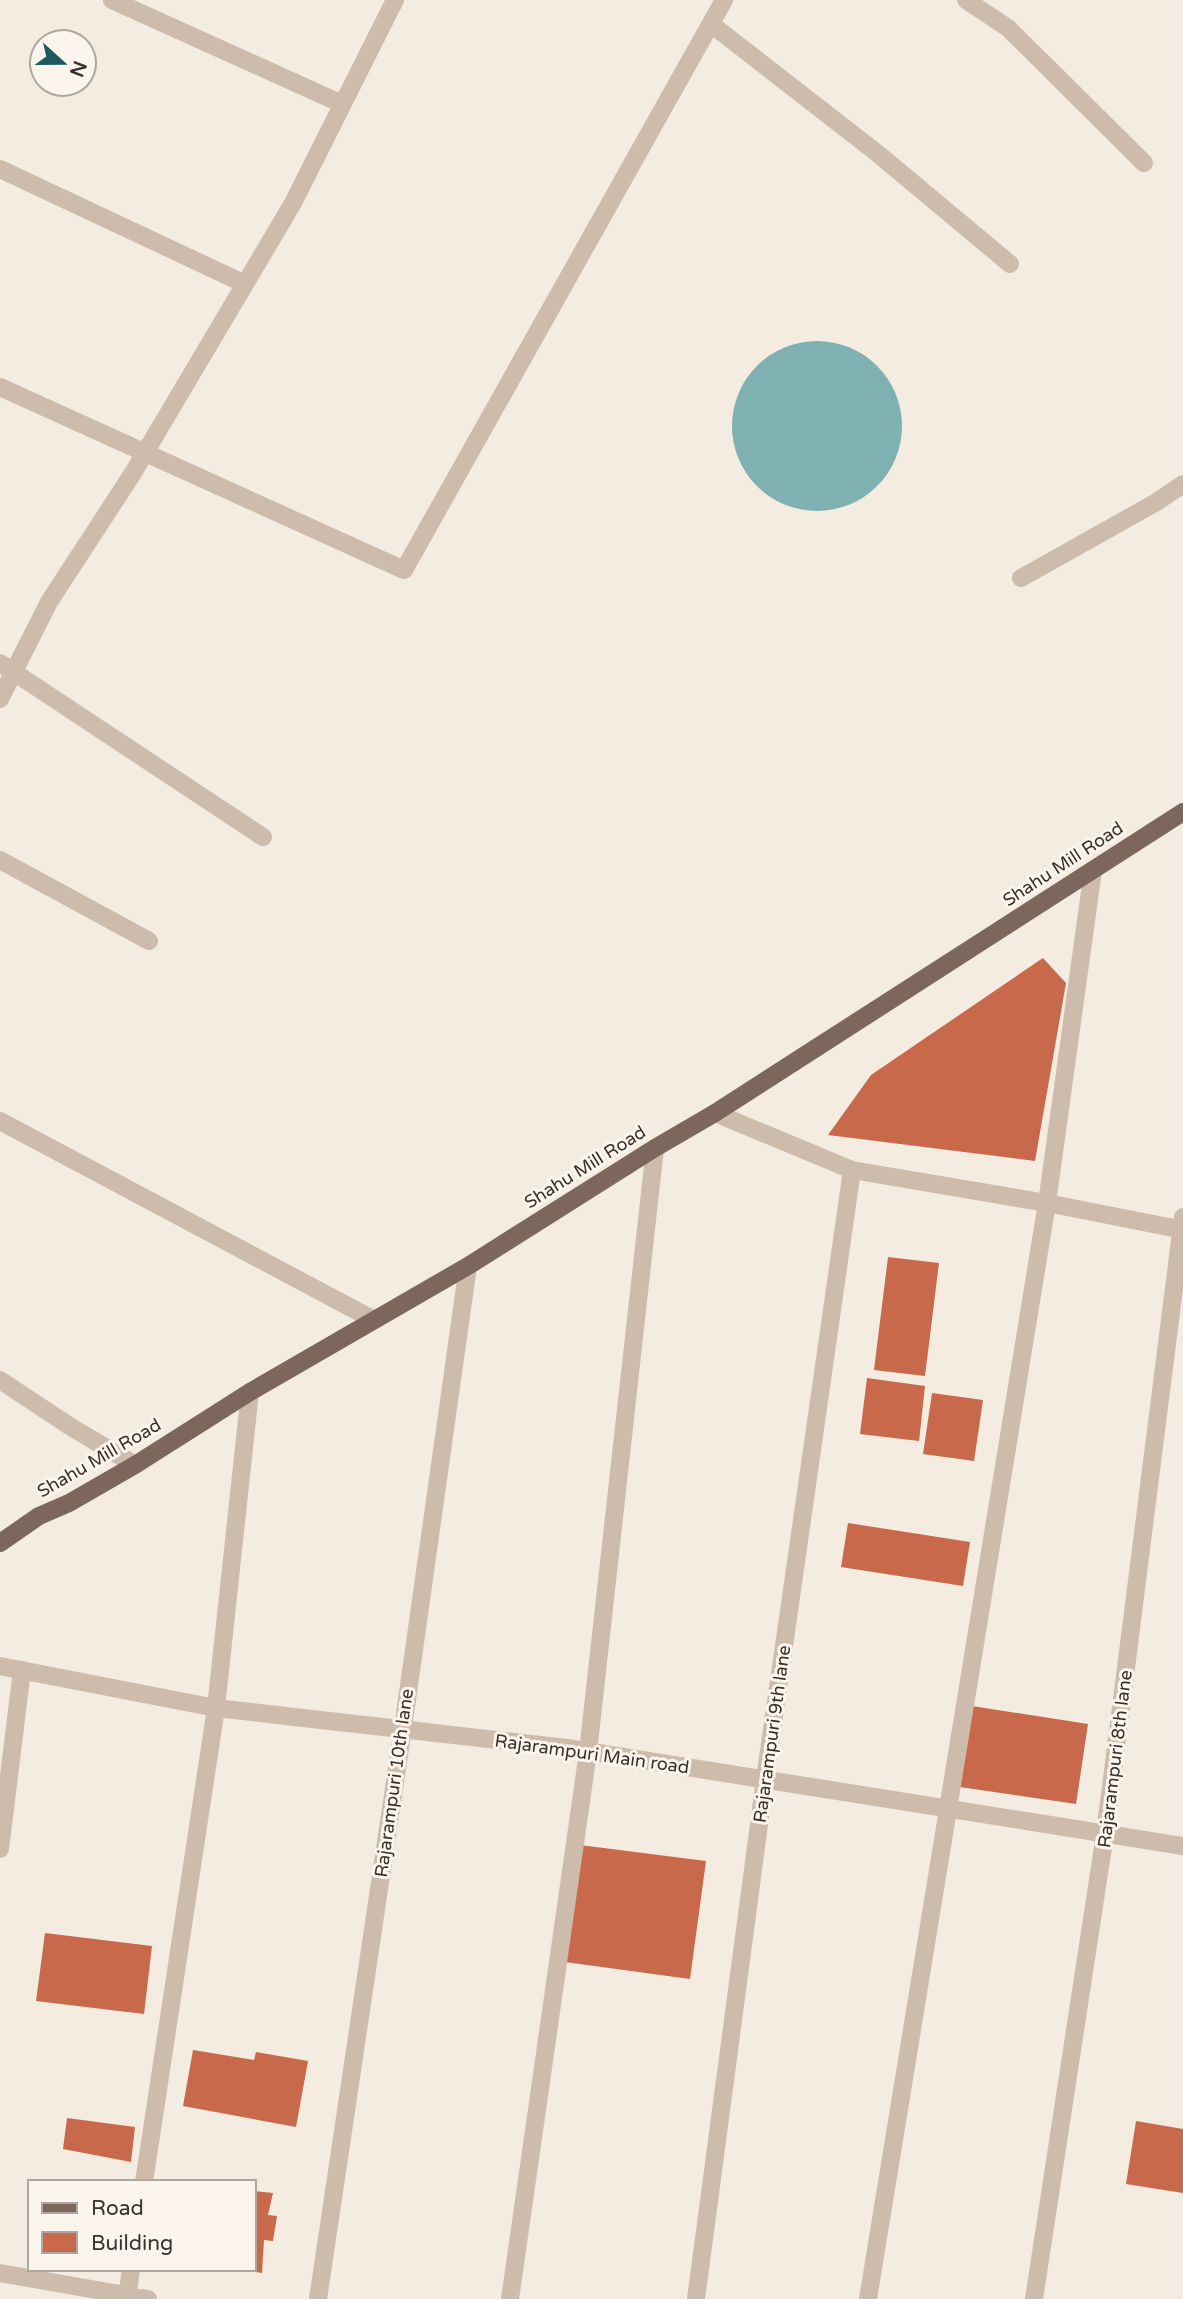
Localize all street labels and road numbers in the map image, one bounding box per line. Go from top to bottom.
street label: Shahu Mill Road [999,817,1127,911]
street label: Shahu Mill Road [520,1121,650,1213]
street label: Shahu Mill Road [33,1414,165,1502]
street label: Rajarampuri 9th lane [749,1644,795,1824]
street label: Rajarampuri 8th lane [1093,1669,1137,1849]
street label: Rajarampuri 10th lane [370,1687,418,1879]
street label: Rajarampuri Main road [493,1729,691,1779]

